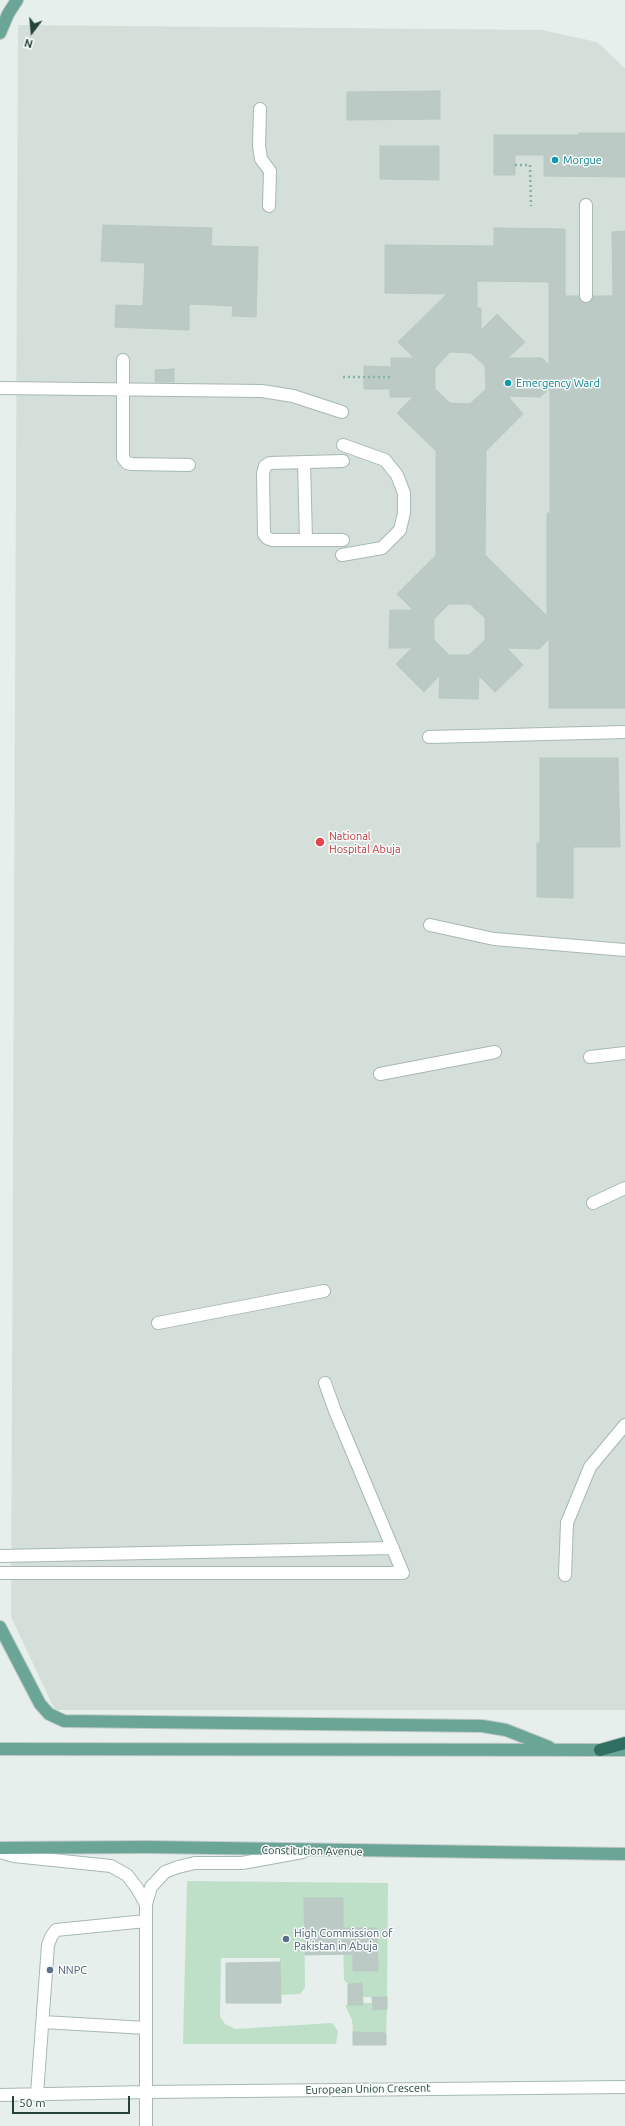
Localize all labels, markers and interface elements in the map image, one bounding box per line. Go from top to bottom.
north arrow [12,12,52,52]
text: N [23,37,34,50]
place label: Morgue [563,153,602,167]
marker: Morgue [550,155,560,165]
place label: Emergency Ward [516,376,600,390]
marker: Emergency Ward [503,378,513,388]
place label: National Hospital Abuja [329,829,401,855]
marker: National Hospital Abuja [314,836,326,848]
street label: Constitution Avenue [261,1844,363,1858]
place label: High Commission of Pakistan in Abuja [294,1926,392,1952]
marker: High Commission of Pakistan in Abuja [281,1934,291,1944]
place label: NNPC [58,1963,87,1977]
marker: NNPC [45,1965,55,1975]
street label: European Union Crescent [305,2081,431,2097]
scale bar [14,2088,132,2114]
text: 50 m [19,2096,46,2109]

